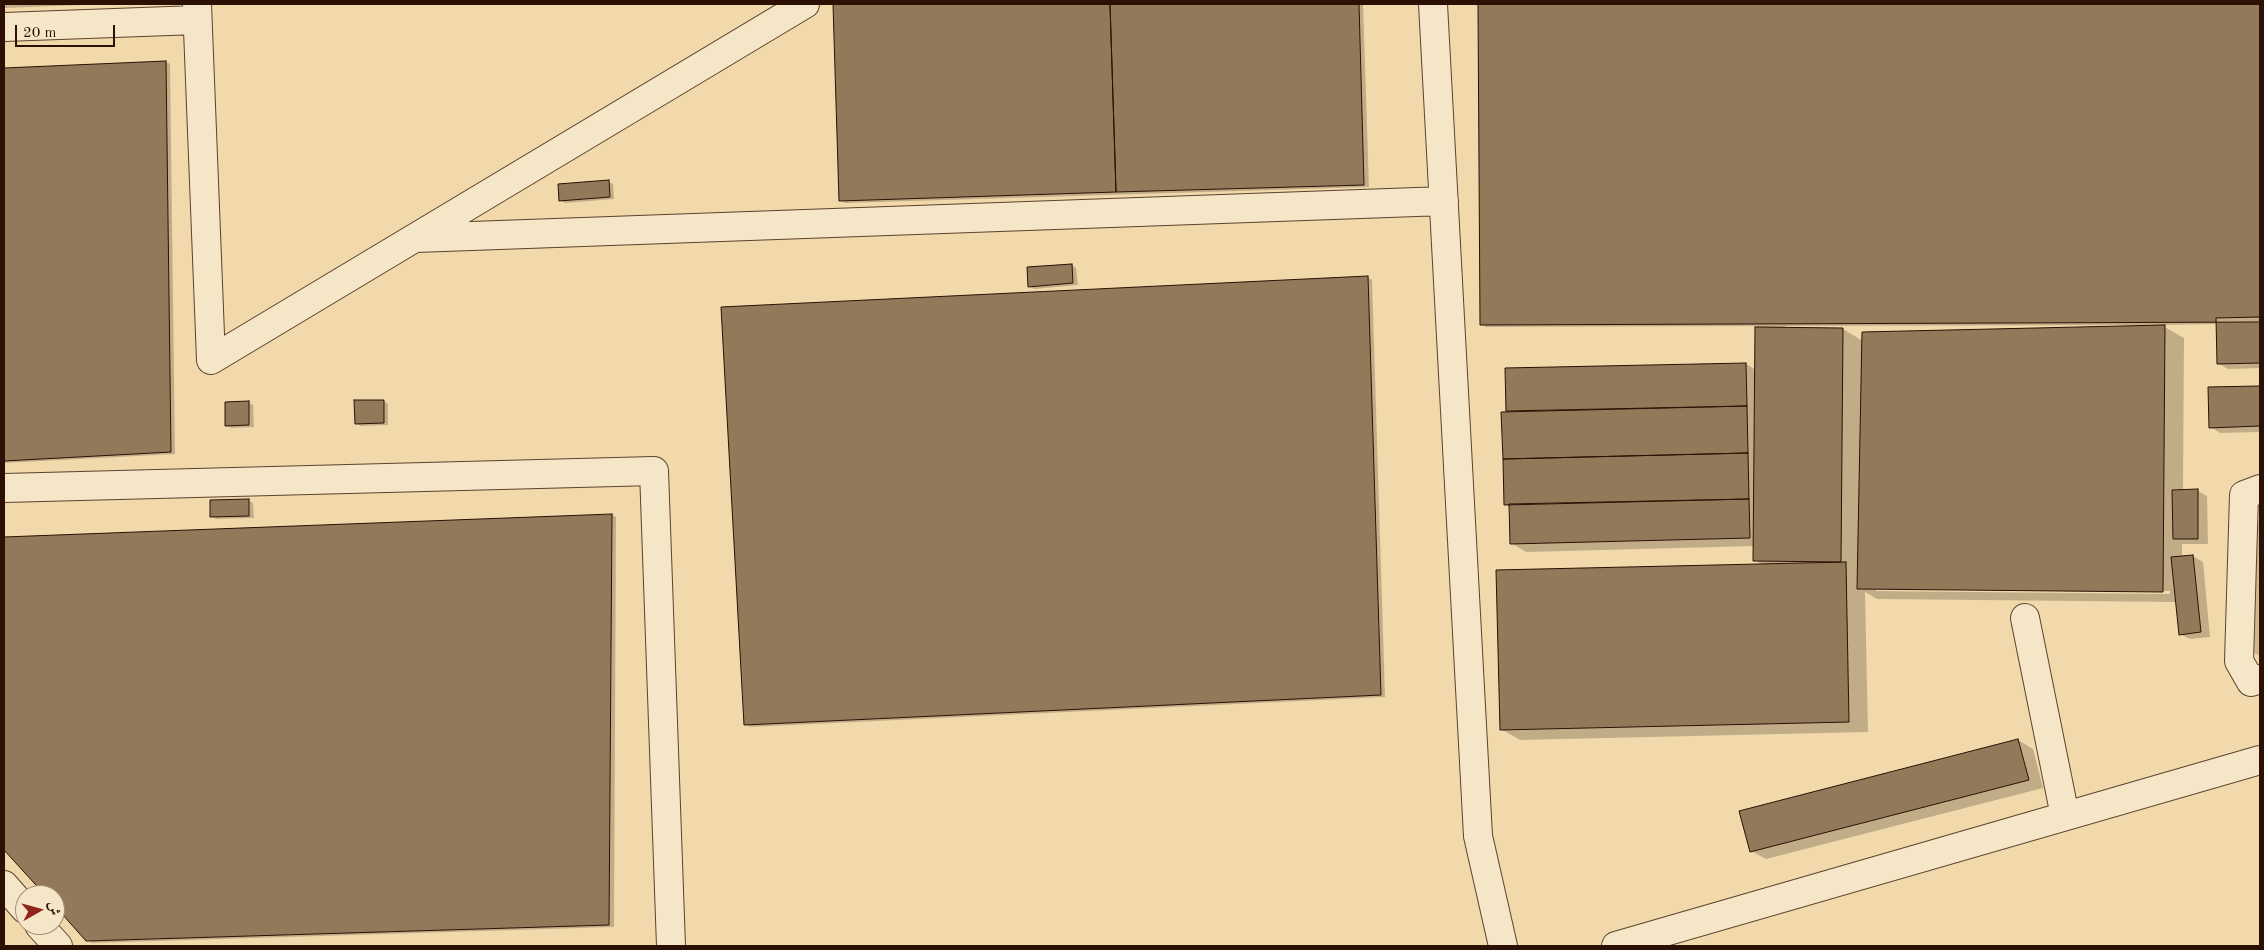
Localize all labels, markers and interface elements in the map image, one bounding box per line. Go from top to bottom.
scale bar [18,15,118,47]
text: 20 m [23,26,57,41]
north arrow [15,885,65,935]
text: ش [46,901,62,916]

